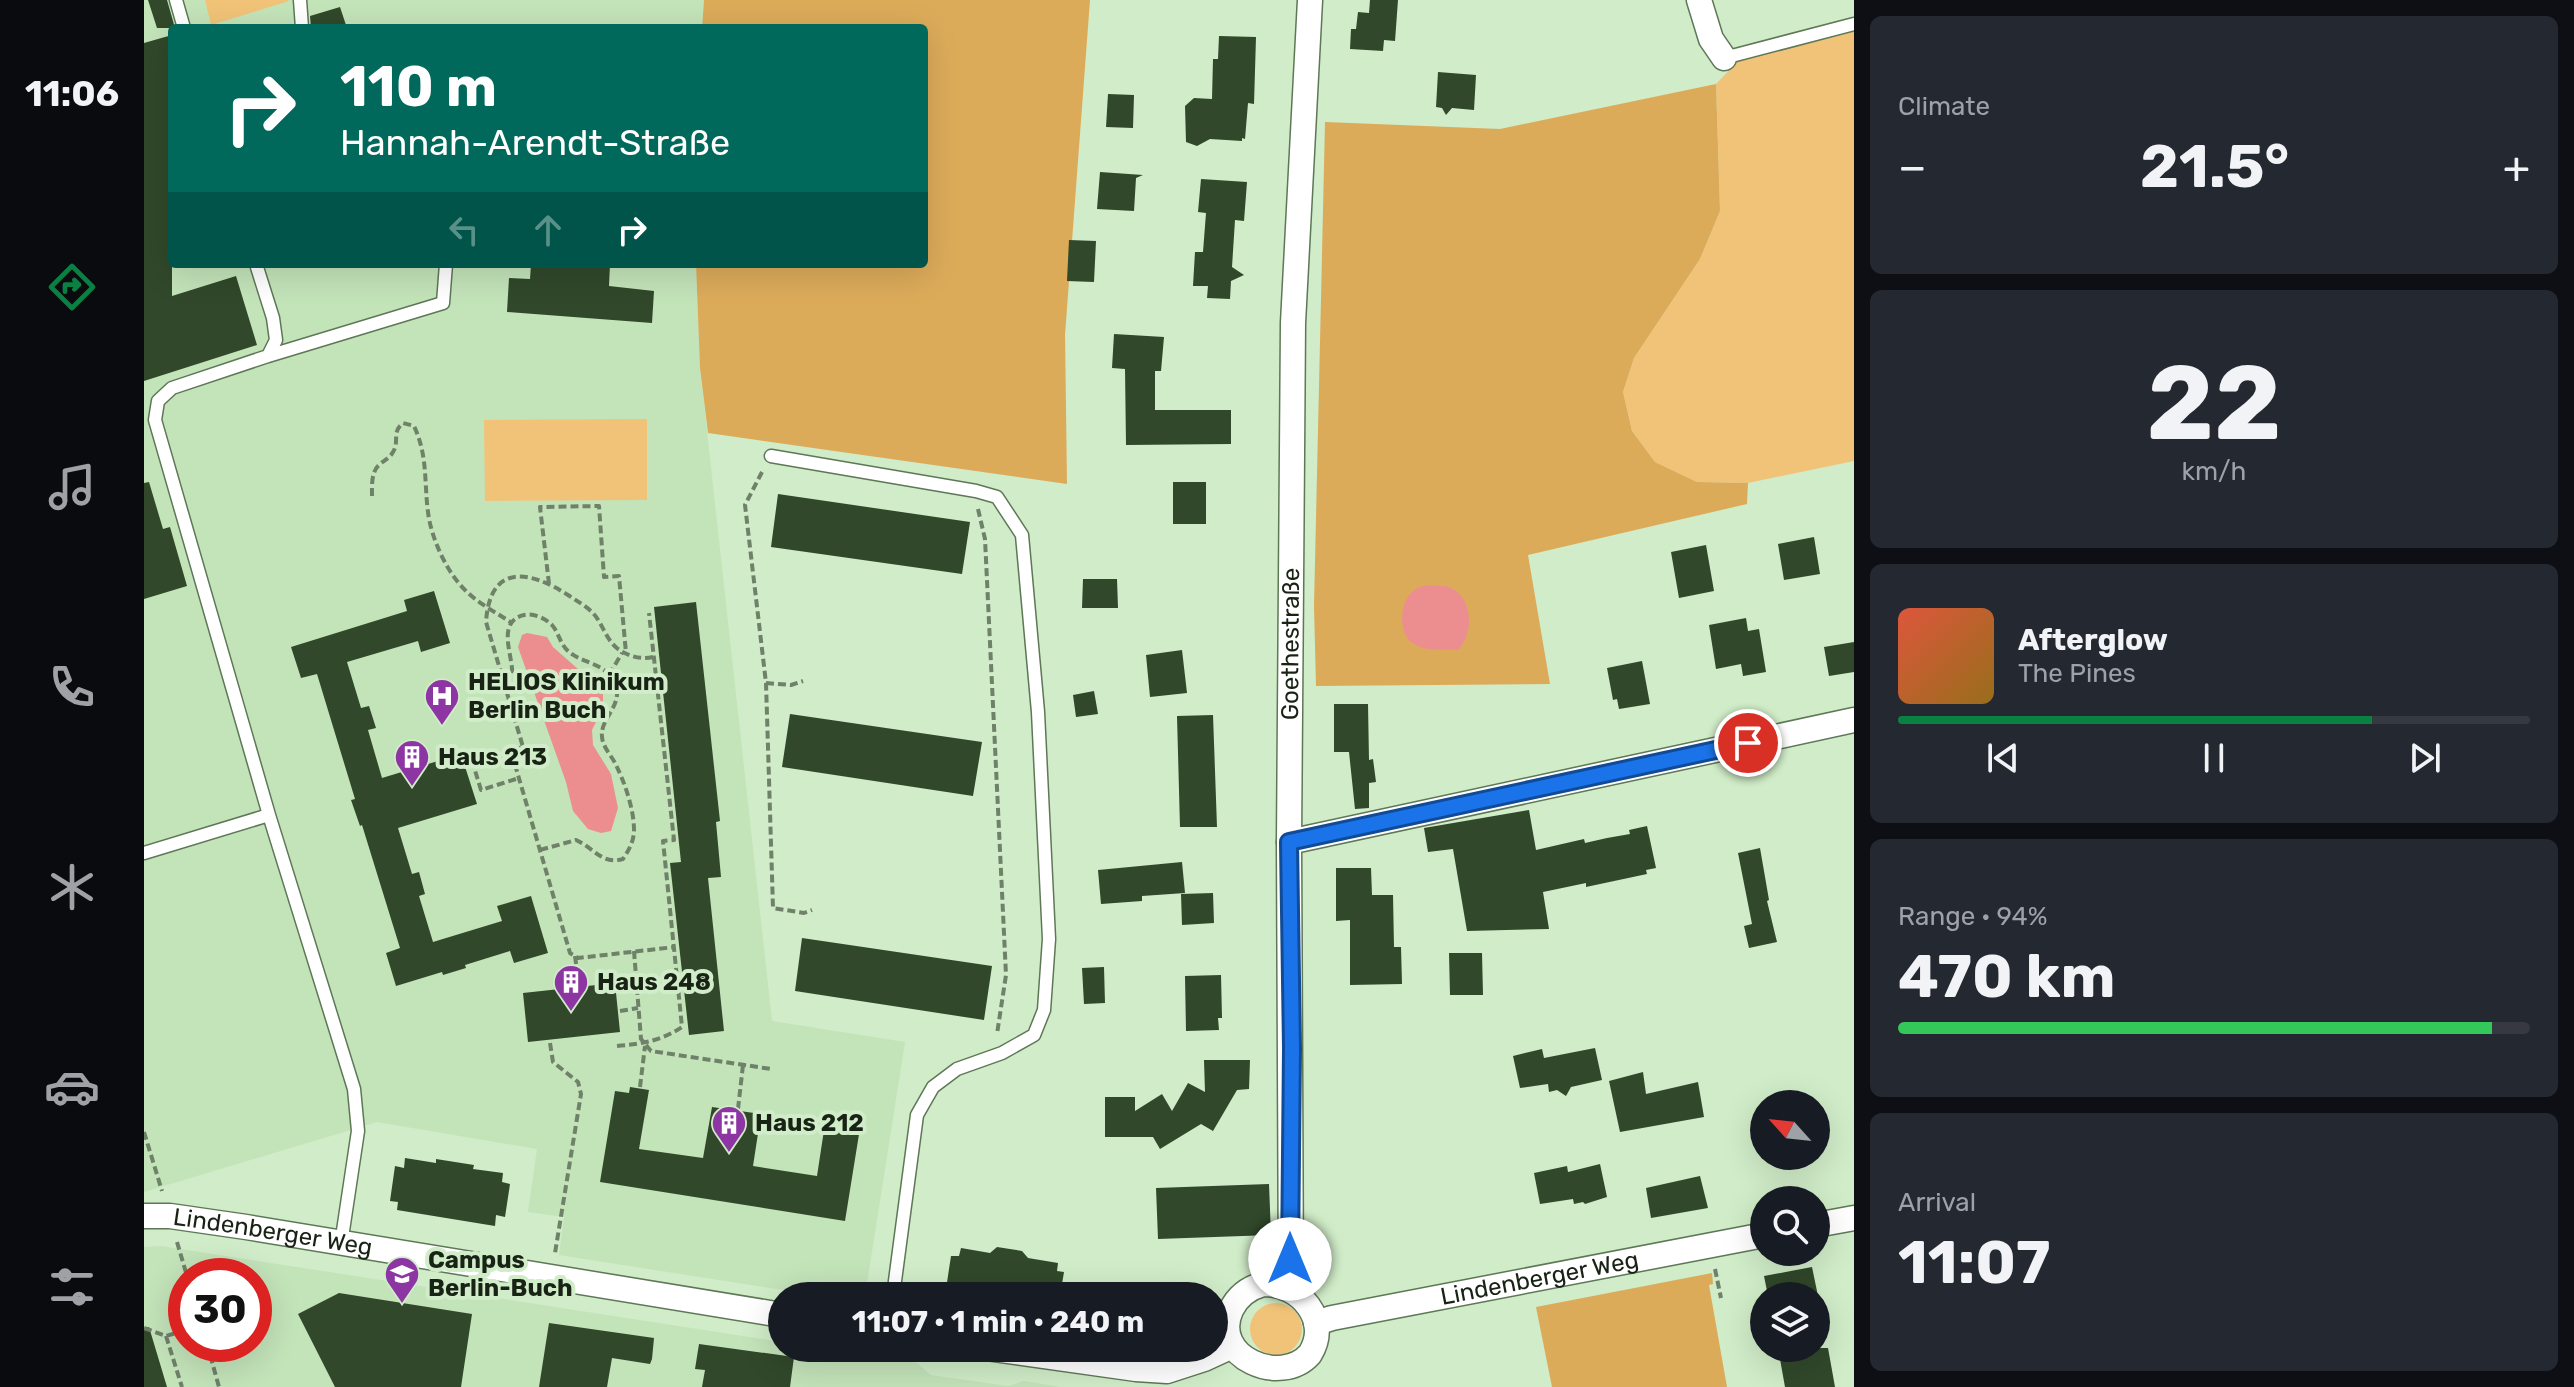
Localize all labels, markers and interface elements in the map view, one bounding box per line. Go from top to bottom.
text: 110 m [340,54,497,120]
icon: right [208,56,312,160]
text: 11:06 [25,72,119,115]
text: Climate [1898,91,1990,122]
text: Hannah-Arendt-Straße [340,121,730,164]
text: 21.5° [2140,131,2289,202]
text: − [1898,141,1927,193]
text: + [2503,141,2530,193]
icon: left [442,208,486,252]
icon: ahead [526,208,570,252]
icon: right [610,208,654,252]
icon: directions [44,259,100,315]
text: 22 [2146,342,2282,465]
text: km/h [2182,456,2246,487]
icon: music [44,459,100,515]
street label: Goethestraße [1276,568,1305,720]
text: Afterglow [2018,622,2168,658]
text: The Pines [2018,658,2136,689]
icon: phone [44,659,100,715]
place label: HELIOS Klinikum Berlin Buch [468,668,665,724]
hospital icon: HELIOS Klinikum Berlin Buch [423,677,461,727]
pin [1714,709,1782,777]
icon: arrive [1726,721,1770,765]
icon: previous [1981,736,2025,780]
icon: pause [2192,736,2236,780]
icon: next [2403,736,2447,780]
building icon: Haus 213 [393,738,431,788]
place label: Haus 213 [438,743,547,771]
icon: climate [44,859,100,915]
text: Range · 94% [1898,901,2048,932]
text: 470 km [1898,941,2116,1012]
building icon: Haus 248 [552,963,590,1013]
place label: Haus 248 [597,968,711,996]
icon: car [44,1059,100,1115]
north arrow [1750,1090,1830,1170]
map controls [1750,1090,1830,1362]
building icon: Haus 212 [710,1104,748,1154]
place label: Haus 212 [755,1109,864,1137]
button: search [1750,1186,1830,1266]
text: Arrival [1898,1187,1976,1218]
street label: Lindenberger Weg [171,1203,374,1262]
position arrow [1248,1217,1332,1301]
text: 11:07 [1898,1227,2050,1298]
street label: Lindenberger Weg [1438,1245,1641,1311]
place label: Campus Berlin-Buch [428,1246,573,1302]
school or university icon: Campus Berlin-Buch [383,1255,421,1305]
speed limit sign: 30 [168,1258,272,1362]
icon: filters [44,1259,100,1315]
button: layers [1750,1282,1830,1362]
text: 11:07 · 1 min · 240 m [852,1304,1144,1340]

